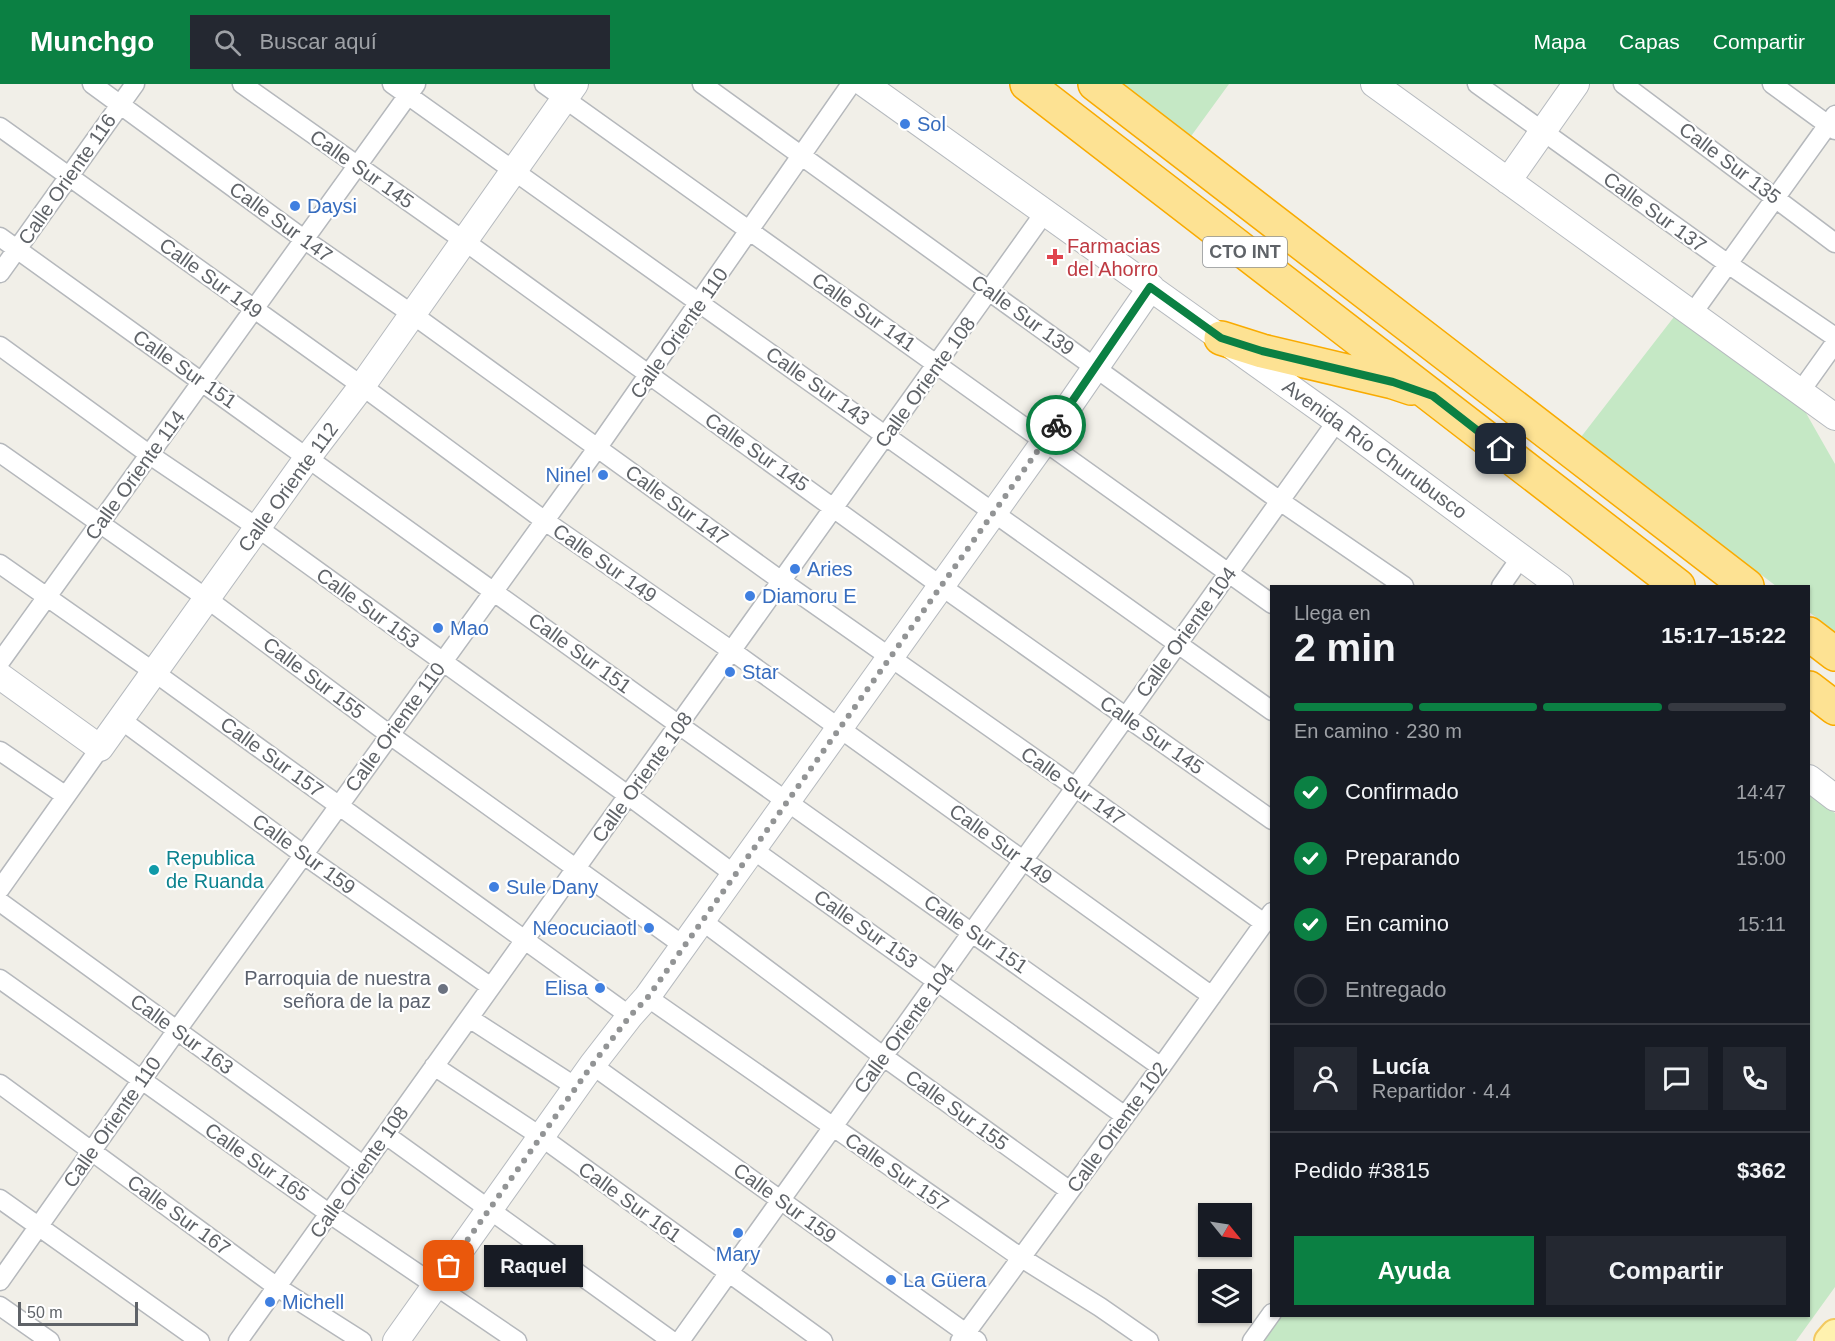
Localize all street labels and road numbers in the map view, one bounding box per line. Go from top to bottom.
street label: Calle Oriente 116 [14,110,120,248]
street label: Calle Sur 135 [1675,118,1785,208]
street label: Calle Sur 145 [306,125,418,213]
street label: Calle Sur 137 [1600,167,1710,257]
street label: Calle Sur 147 [226,177,336,267]
street label: Calle Sur 149 [156,233,266,323]
road number: CTO INT [1203,237,1287,267]
street label: Calle Oriente 110 [626,264,732,402]
street label: Calle Sur 141 [808,268,920,356]
street label: Calle Sur 139 [968,270,1078,360]
street label: Calle Oriente 108 [870,313,980,451]
street label: Calle Sur 151 [129,325,241,413]
street label: Calle Sur 143 [762,342,874,430]
street label: Avenida Río Churubusco [1279,375,1471,523]
street label: Calle Oriente 114 [81,406,189,544]
street label: Calle Sur 145 [701,408,813,496]
street label: Calle Oriente 112 [234,418,342,556]
street label: Calle Sur 147 [622,460,732,550]
street label: Calle Sur 149 [549,519,661,607]
street label: Calle Sur 153 [313,563,423,653]
street label: Calle Oriente 104 [1131,563,1241,701]
street label: Calle Sur 151 [525,608,635,698]
street label: Calle Sur 155 [259,633,369,723]
street label: Calle Oriente 110 [341,658,449,796]
street label: Calle Sur 145 [1096,691,1208,779]
street label: Calle Oriente 108 [587,708,697,846]
street label: Calle Sur 157 [217,712,327,802]
street label: Calle Sur 147 [1017,742,1129,830]
street label: Calle Sur 149 [946,799,1056,889]
street label: Calle Sur 159 [249,809,359,899]
street label: Calle Sur 153 [810,885,922,973]
street label: Calle Sur 151 [920,890,1032,978]
street label: Calle Oriente 104 [849,959,959,1097]
street label: Calle Sur 163 [127,989,237,1079]
street label: Calle Oriente 110 [59,1053,165,1191]
street label: Calle Oriente 102 [1062,1058,1172,1196]
street label: Calle Sur 155 [902,1065,1012,1155]
street label: Calle Oriente 108 [305,1102,413,1242]
street label: Calle Sur 165 [201,1118,313,1206]
street label: Calle Sur 157 [841,1128,953,1216]
street label: Calle Sur 161 [575,1157,685,1247]
street label: Calle Sur 159 [730,1158,840,1248]
street label: Calle Sur 167 [124,1170,234,1260]

